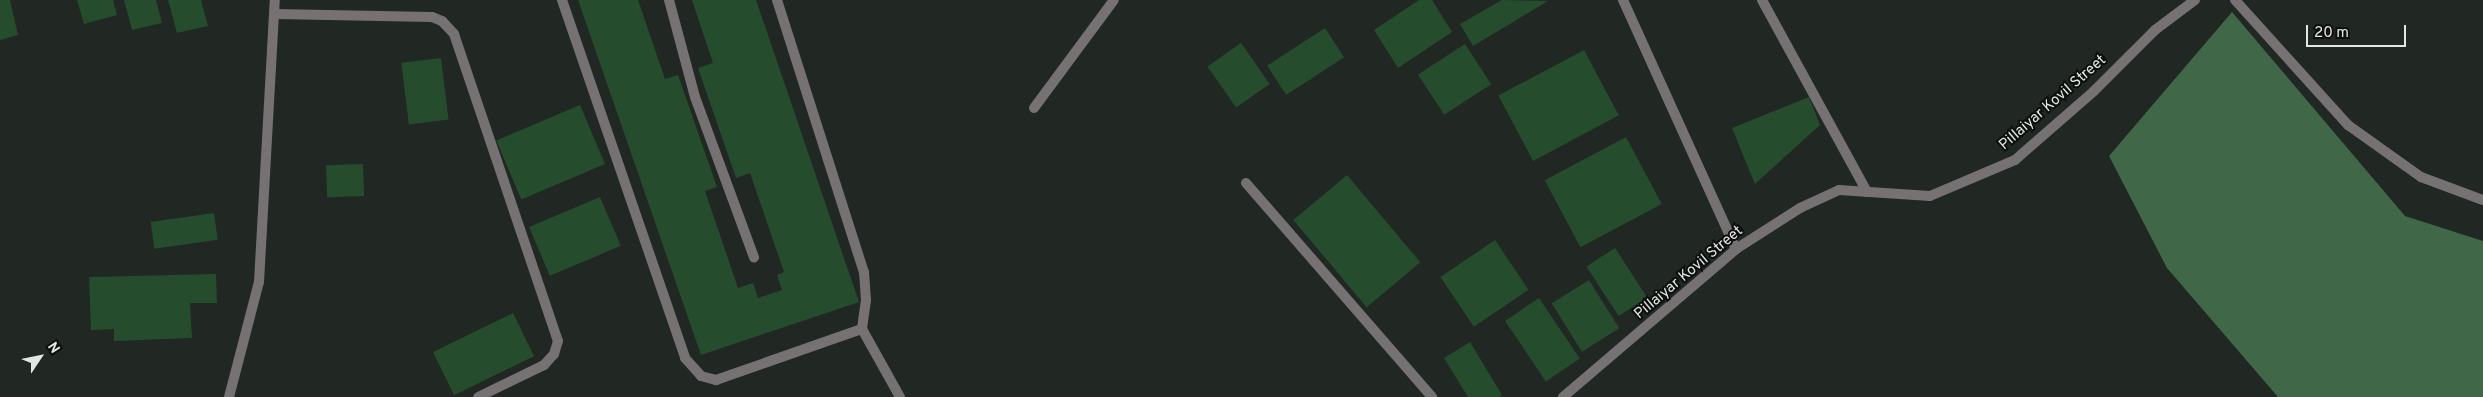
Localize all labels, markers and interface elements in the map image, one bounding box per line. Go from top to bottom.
scale bar [2308,15,2408,47]
text: 20 m [2314,24,2349,43]
street label: Pillaiyar Kovil Street [1996,52,2110,154]
street label: Pillaiyar Kovil Street [1631,222,1747,324]
north arrow [15,332,65,382]
text: N [43,339,63,357]

